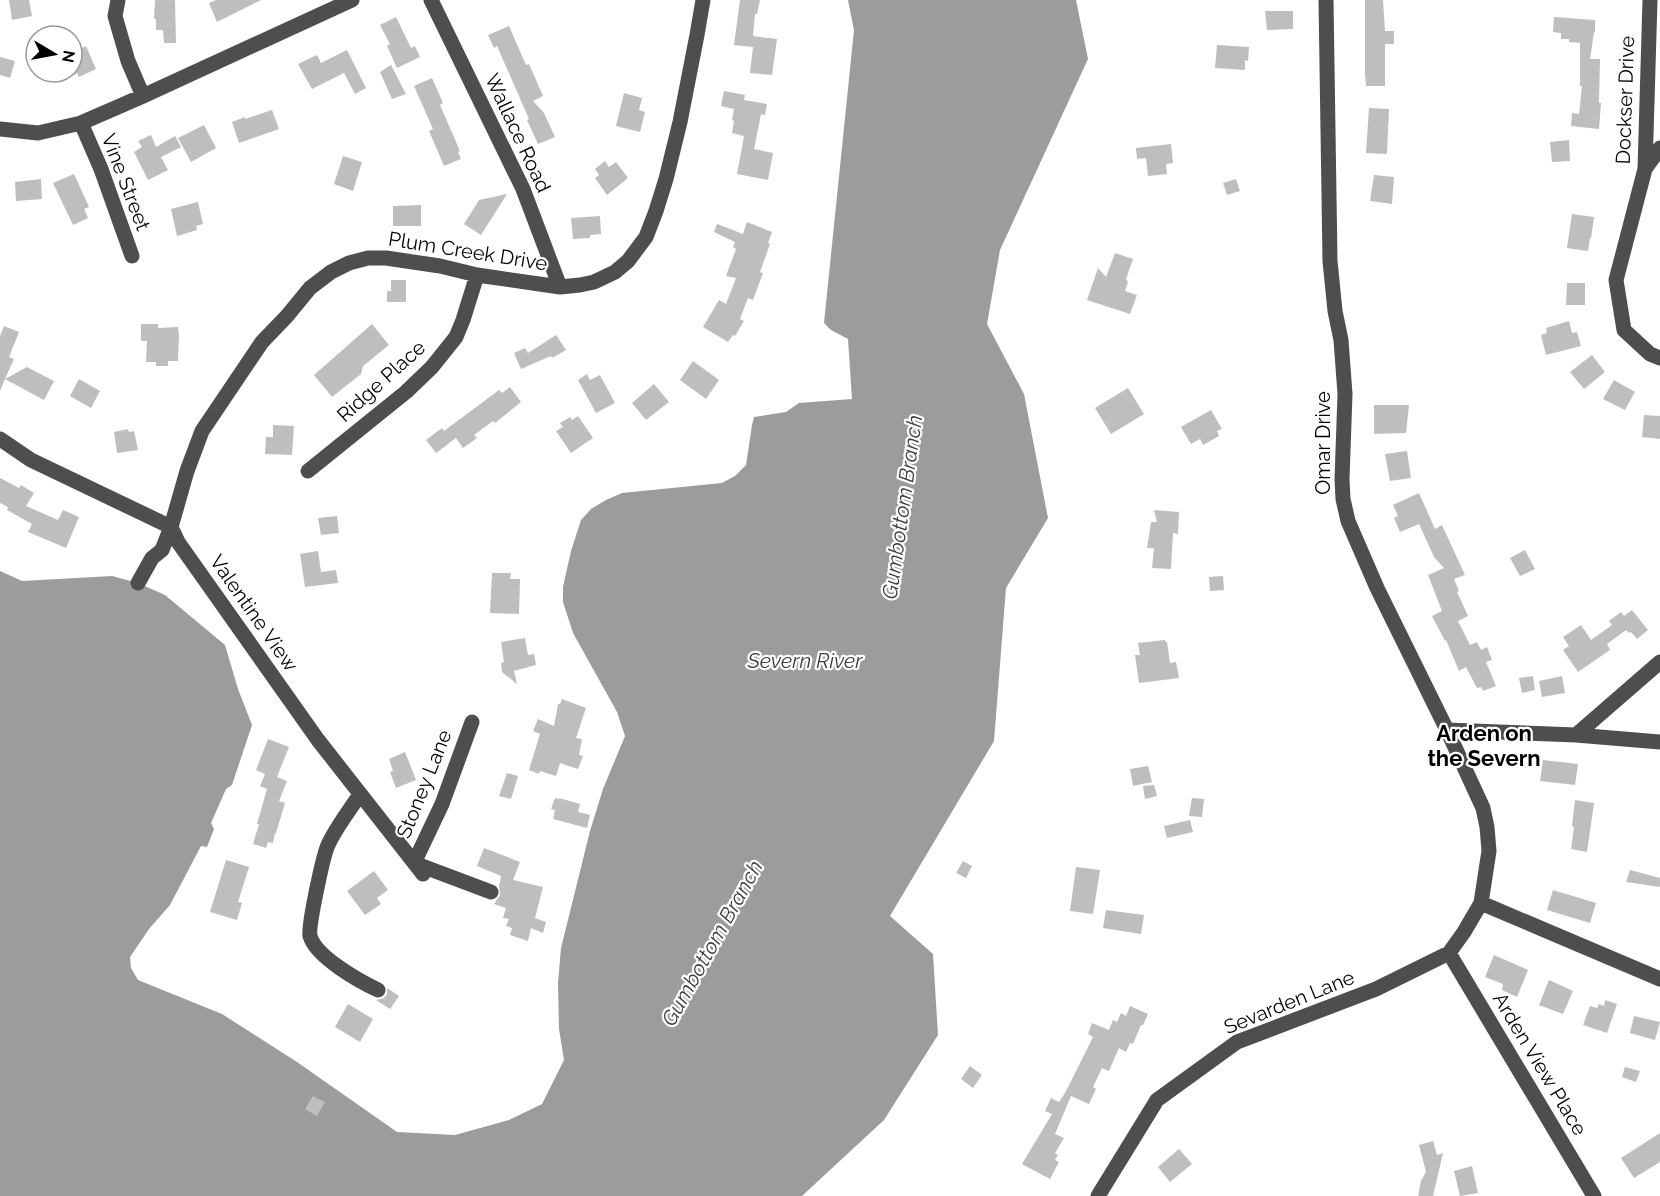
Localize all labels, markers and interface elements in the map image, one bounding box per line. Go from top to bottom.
north arrow [24,24,84,84]
street label: Dockser Drive [1611,35,1639,165]
text: N [58,49,79,64]
street label: Wallace Road [480,70,556,196]
street label: Vine Street [97,130,156,234]
street label: Plum Creek Drive [387,227,549,275]
street label: Ridge Place [332,335,430,427]
street label: Omar Drive [1311,391,1335,495]
water label: Gumbottom Branch [877,413,927,601]
street label: Valentine View [205,550,303,676]
water label: Severn River [747,648,863,673]
district label: Arden on the Severn [1427,720,1541,771]
street label: Stoney Lane [391,726,457,842]
water label: Gumbottom Branch [656,856,768,1030]
street label: Sevarden Lane [1220,965,1358,1039]
street label: Arden View Place [1488,988,1592,1140]

